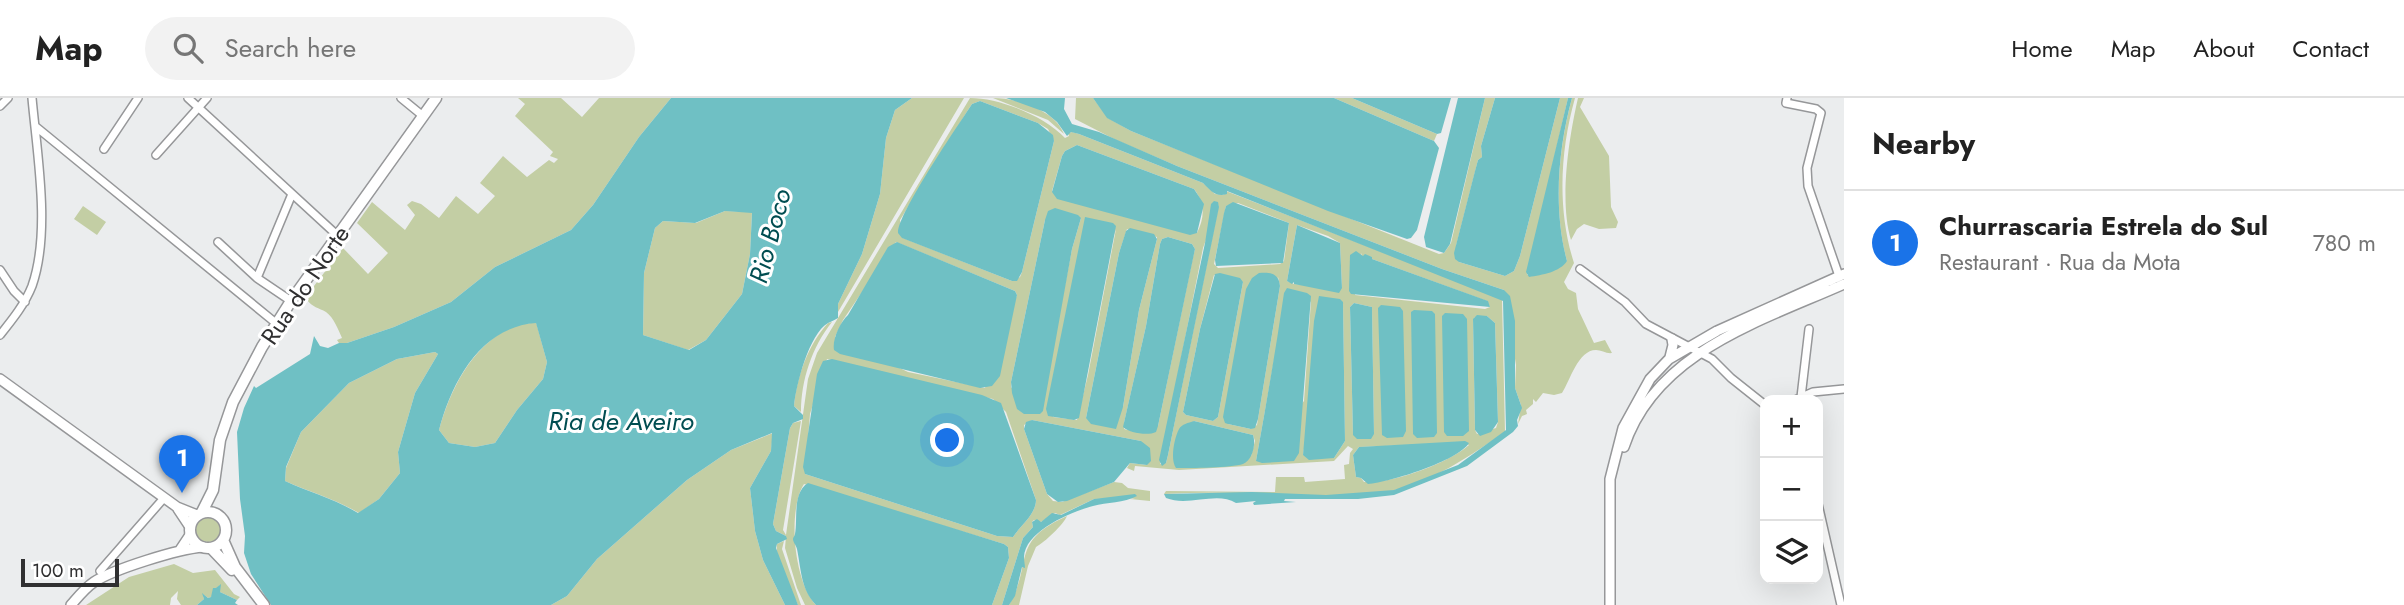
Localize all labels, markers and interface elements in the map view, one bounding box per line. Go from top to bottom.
search box [145,17,635,80]
text: Map [35,25,103,72]
icon: search [169,29,207,67]
text: Search here [225,29,356,67]
text: Home [2011,31,2073,66]
text: Map [2111,31,2155,66]
text: About [2193,31,2254,66]
text: Contact [2292,31,2369,66]
text: Nearby [1872,122,1975,165]
water label: Rio Boco [739,185,801,287]
text: Churrascaria Estrela do Sul [1939,207,2268,245]
street label: Rua do Norte [252,218,358,352]
text: 1 [1889,226,1901,260]
text: 780 m [2313,226,2376,260]
text: Restaurant · Rua da Mota [1939,245,2181,279]
map controls [1760,395,1823,584]
button: + [1760,395,1823,458]
water label: Ria de Aveiro [548,402,694,440]
your location [930,423,964,457]
pin: 1 [159,435,205,493]
button: − [1760,458,1823,521]
button: layers [1760,521,1823,584]
scale bar [21,556,119,588]
text: 100 m [32,557,84,584]

